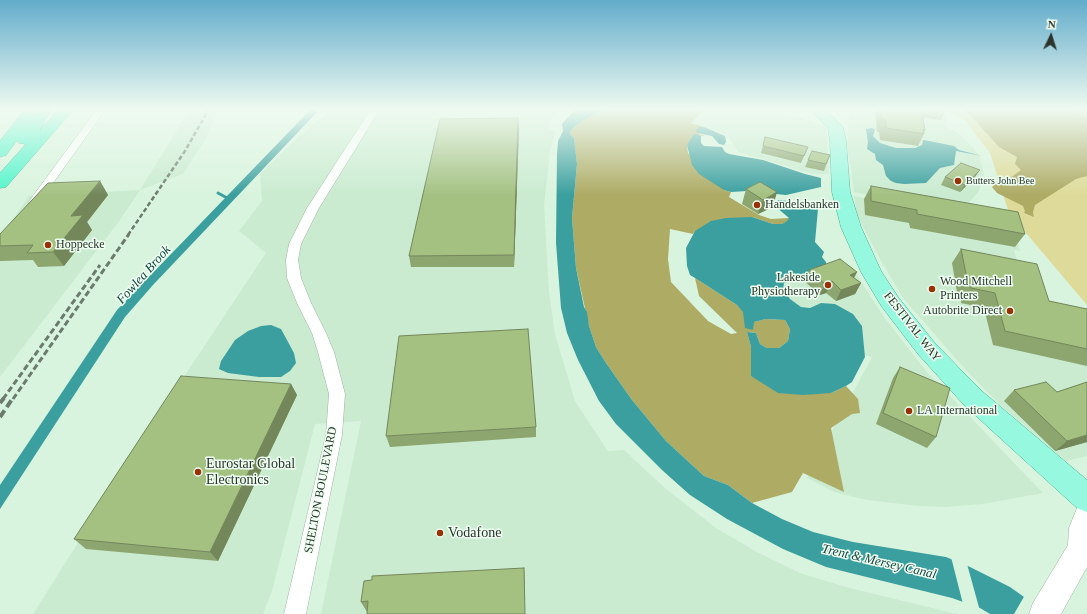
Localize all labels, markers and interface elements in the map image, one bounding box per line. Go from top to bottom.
north arrow [1031,16,1071,56]
text: N [1047,18,1056,30]
place label: Butters John Bee [966,175,1034,187]
marker: Butters John Bee [953,176,963,186]
place label: Handelsbanken [765,198,839,212]
marker: Handelsbanken [752,200,762,210]
place label: Hoppecke [56,238,105,252]
marker: Hoppecke [43,240,53,250]
water label: Fowlea Brook [114,242,174,308]
place label: Lakeside Physiotherapy [751,271,820,299]
place label: Wood Mitchell Printers [940,275,1012,303]
marker: Lakeside Physiotherapy [823,280,833,290]
marker: Wood Mitchell Printers [927,284,937,294]
street label: FESTIVAL WAY [880,289,944,365]
place label: Autobrite Direct [923,304,1002,318]
marker: Autobrite Direct [1005,306,1015,316]
place label: LA International [917,404,997,418]
marker: LA International [904,406,914,416]
street label: SHELTON BOULEVARD [302,425,340,555]
place label: Eurostar Global Electronics [206,456,295,488]
marker: Eurostar Global Electronics [193,467,203,477]
place label: Vodafone [448,525,501,541]
marker: Vodafone [435,528,445,538]
water label: Trent & Mersey Canal [820,541,938,583]

